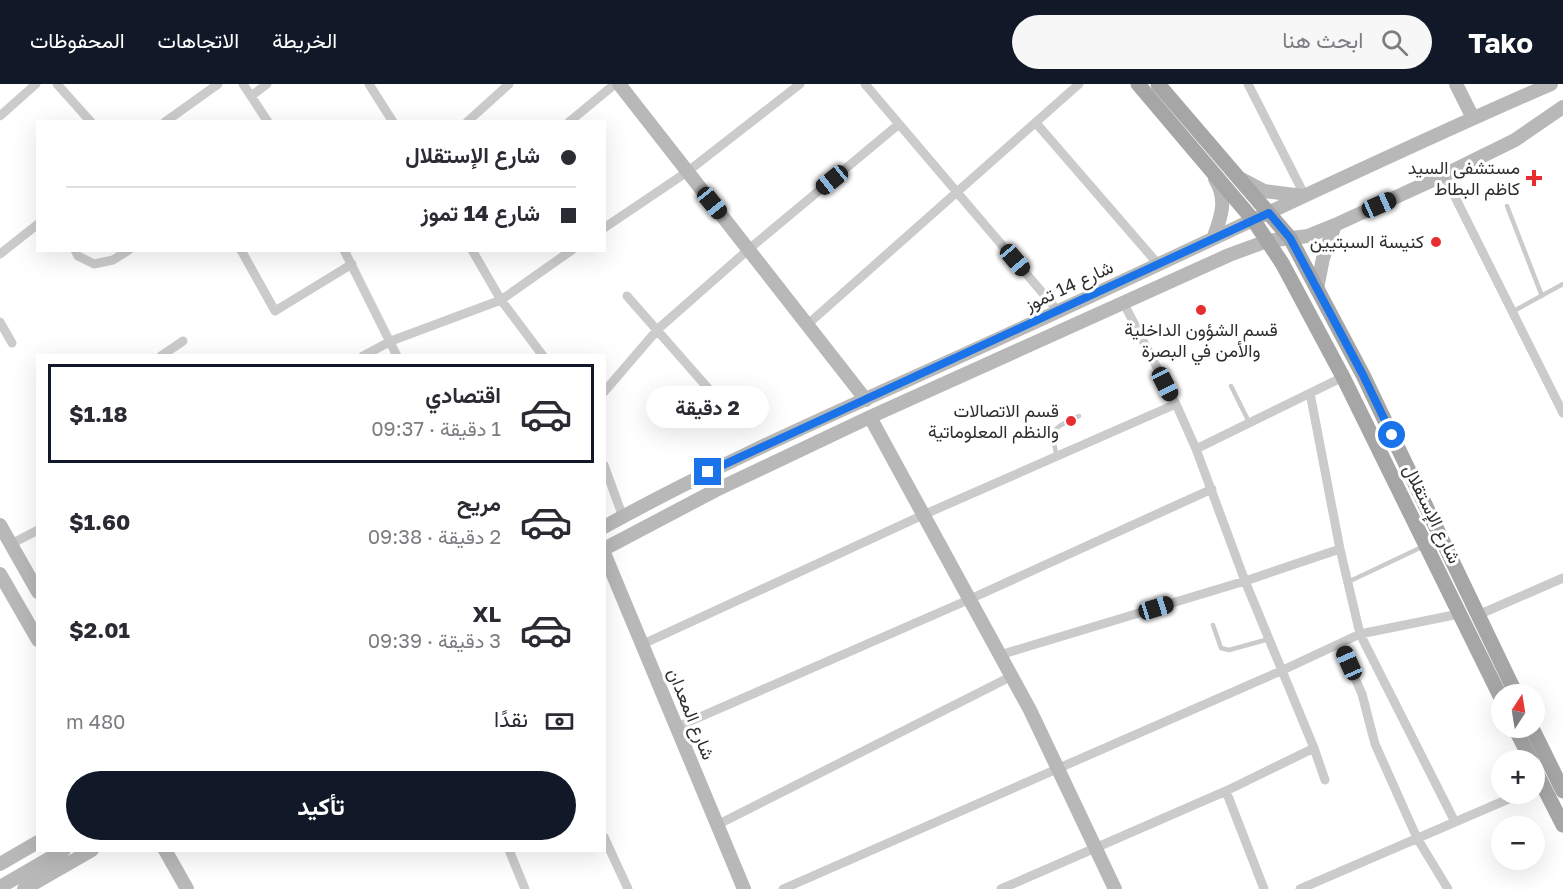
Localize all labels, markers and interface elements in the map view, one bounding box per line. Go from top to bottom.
search box [1012,15,1432,69]
text: ابحث هنا [1282,26,1363,53]
icon: search [1378,26,1411,59]
text: Tako [1468,26,1533,59]
text: المحفوظات [30,27,125,53]
text: الاتجاهات [158,27,239,53]
text: الخريطة [272,27,337,53]
text: شارع الإستقلال [405,141,540,168]
place label: مستشفى السيد كاظم البطاط [1408,156,1520,201]
car [812,162,852,198]
marker: مستشفى السيد كاظم البطاط [1525,169,1543,187]
car [694,183,730,223]
car [1359,189,1399,221]
text: شارع 14 تموز [421,199,540,226]
place label: كنيسة السبتيين [1310,230,1424,253]
marker: كنيسة السبتيين [1429,235,1443,249]
car [997,240,1033,280]
street label: شارع 14 تموز [1020,255,1117,317]
marker: قسم الشؤون الداخلية والأمن في البصرة [1194,303,1208,317]
place label: قسم الشؤون الداخلية والأمن في البصرة [1124,318,1278,366]
car [1149,364,1181,404]
text: اقتصادي [425,381,501,408]
callout: 2 دقيقة [646,385,770,427]
icon: car [519,387,573,441]
text: 2 دقيقة [675,395,740,419]
place label: قسم الاتصالات والنظم المعلوماتية [928,399,1059,444]
text: $1.18 [69,400,128,427]
marker: قسم الاتصالات والنظم المعلوماتية [1064,414,1078,428]
text: 1 دقيقة · 09:37 [371,416,501,440]
route start [1378,421,1405,448]
route end [694,458,721,485]
street label: شارع الإستقلال [1398,460,1466,568]
text: مريح [457,489,501,516]
icon: car [519,495,573,549]
text: $1.60 [69,508,130,535]
text: 2 دقيقة · 09:38 [368,524,501,548]
car [1136,594,1176,622]
text: XL [473,600,501,627]
icon: car [519,603,573,657]
text: $2.01 [69,616,130,643]
text: 3 دقيقة · 09:39 [368,628,501,652]
car [1333,643,1365,683]
street label: شارع المعدان [662,665,720,763]
north arrow [1491,684,1545,738]
map controls [1491,684,1545,870]
text: نقدًا [494,705,528,732]
icon: cash [543,705,576,738]
text: 480 m [66,709,126,733]
button: + [1491,750,1545,804]
button: تأكيد [66,771,576,840]
button: − [1491,816,1545,870]

